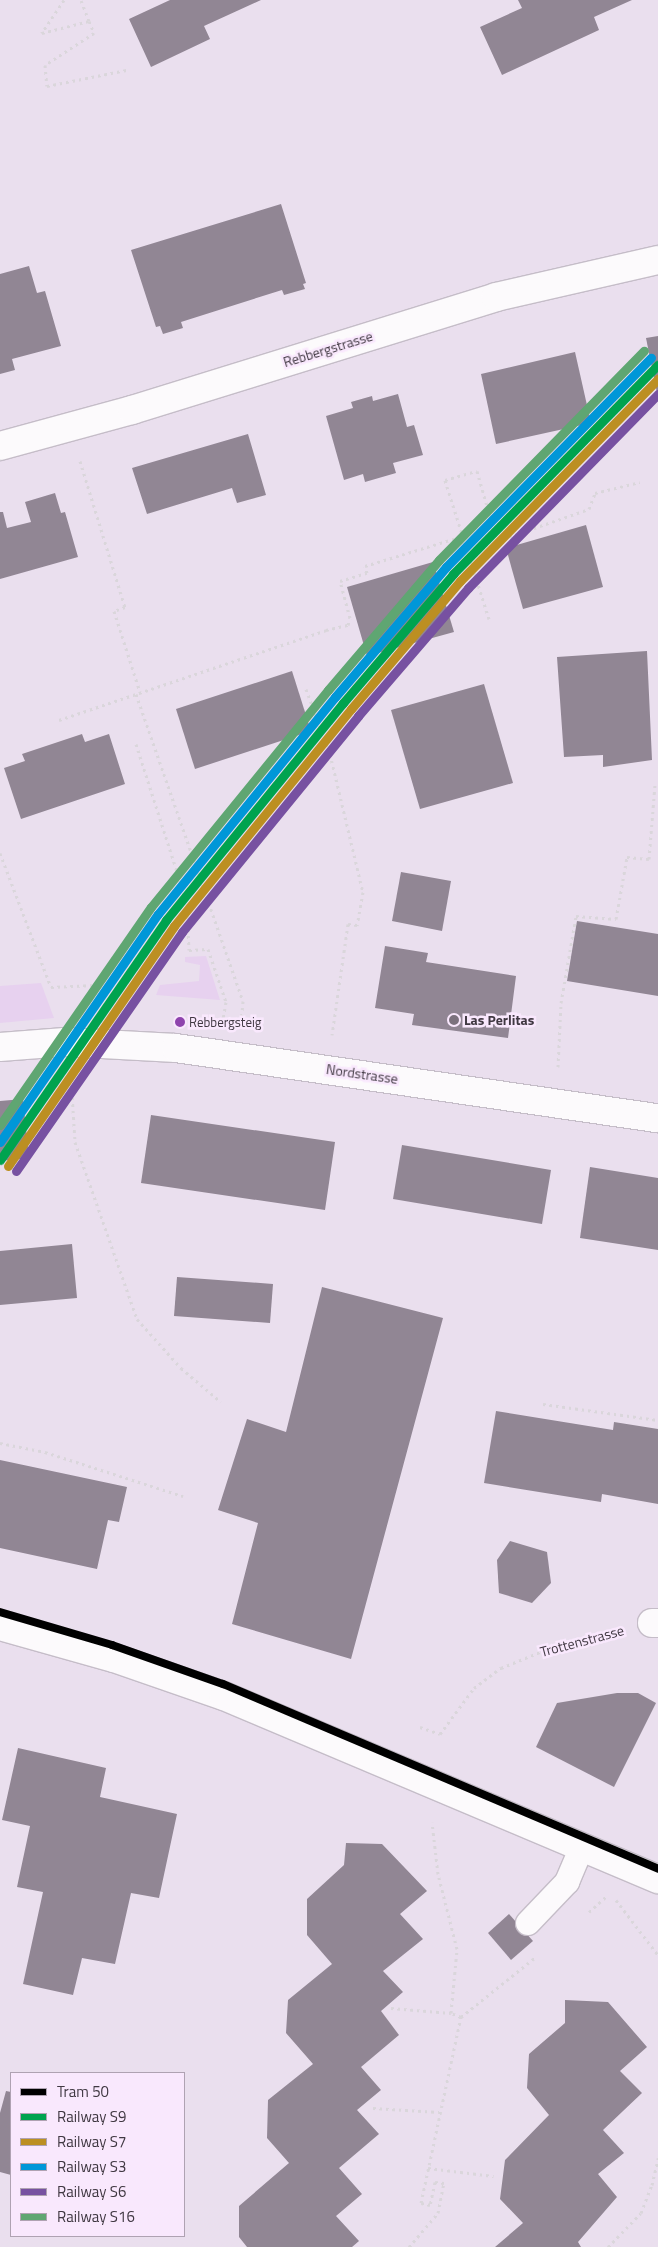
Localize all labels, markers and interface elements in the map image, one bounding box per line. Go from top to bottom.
street label: Rebbergstrasse [281,327,375,371]
place label: Las Perlitas [464,1012,534,1028]
place label: Rebbergsteig [189,1014,261,1030]
marker: Las Perlitas [448,1014,460,1026]
marker: Rebbergsteig [175,1017,185,1027]
street label: Nordstrasse [325,1061,399,1087]
street label: Trottenstrasse [538,1622,626,1660]
legend [10,2072,185,2237]
text: Tram 50 [57,2080,109,2103]
text: Railway S9 [57,2105,126,2128]
text: Railway S7 [57,2130,126,2153]
text: Railway S3 [57,2155,126,2178]
text: Railway S6 [57,2180,126,2203]
text: Railway S16 [57,2205,135,2228]

